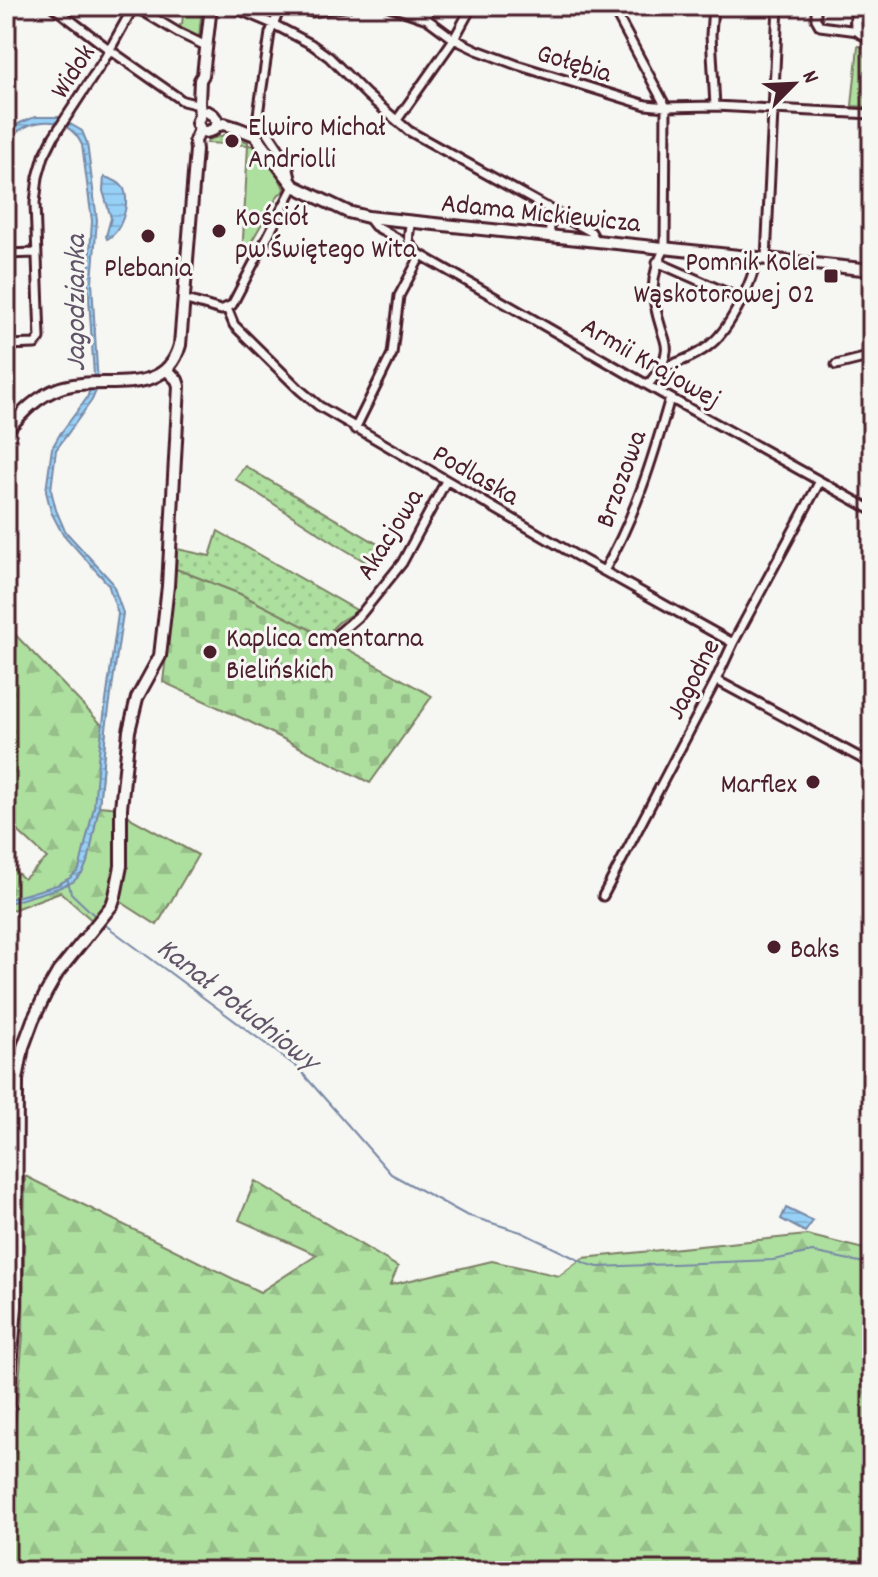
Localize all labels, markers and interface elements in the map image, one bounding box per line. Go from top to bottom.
street label: Gołębia [531,35,617,96]
street label: Widok [43,37,108,108]
north arrow [754,44,834,124]
text: N [793,66,825,89]
place label: Elwiro Michał Andriolli [248,110,386,182]
marker: Elwiro Michał Andriolli [223,132,241,150]
street label: Adama Mickiewicza [439,186,643,246]
place label: Kościół pw.Świętego Wita [235,200,417,272]
marker: Kościół pw.Świętego Wita [210,222,228,240]
marker: Plebania [139,227,157,245]
water label: Jagodzianka [57,233,100,371]
place label: Pomnik Kolei Wąskotorowej 02 [634,245,815,317]
place label: Plebania [104,251,193,291]
marker: Pomnik Kolei Wąskotorowej 02 [822,267,840,285]
street label: Armii Krajowej [572,309,727,422]
street label: Brzozowa [588,425,660,534]
street label: Podlaska [424,436,526,519]
street label: Akacjowa [348,481,437,590]
place label: Kaplica cmentarna Bielińskich [226,621,424,693]
street label: Jagodne [658,633,733,728]
marker: Kaplica cmentarna Bielińskich [201,643,219,661]
place label: Marflex [720,767,797,807]
marker: Marflex [804,773,822,791]
water label: Kanał Południowy [146,929,330,1086]
place label: Baks [790,932,840,972]
marker: Baks [765,938,783,956]

